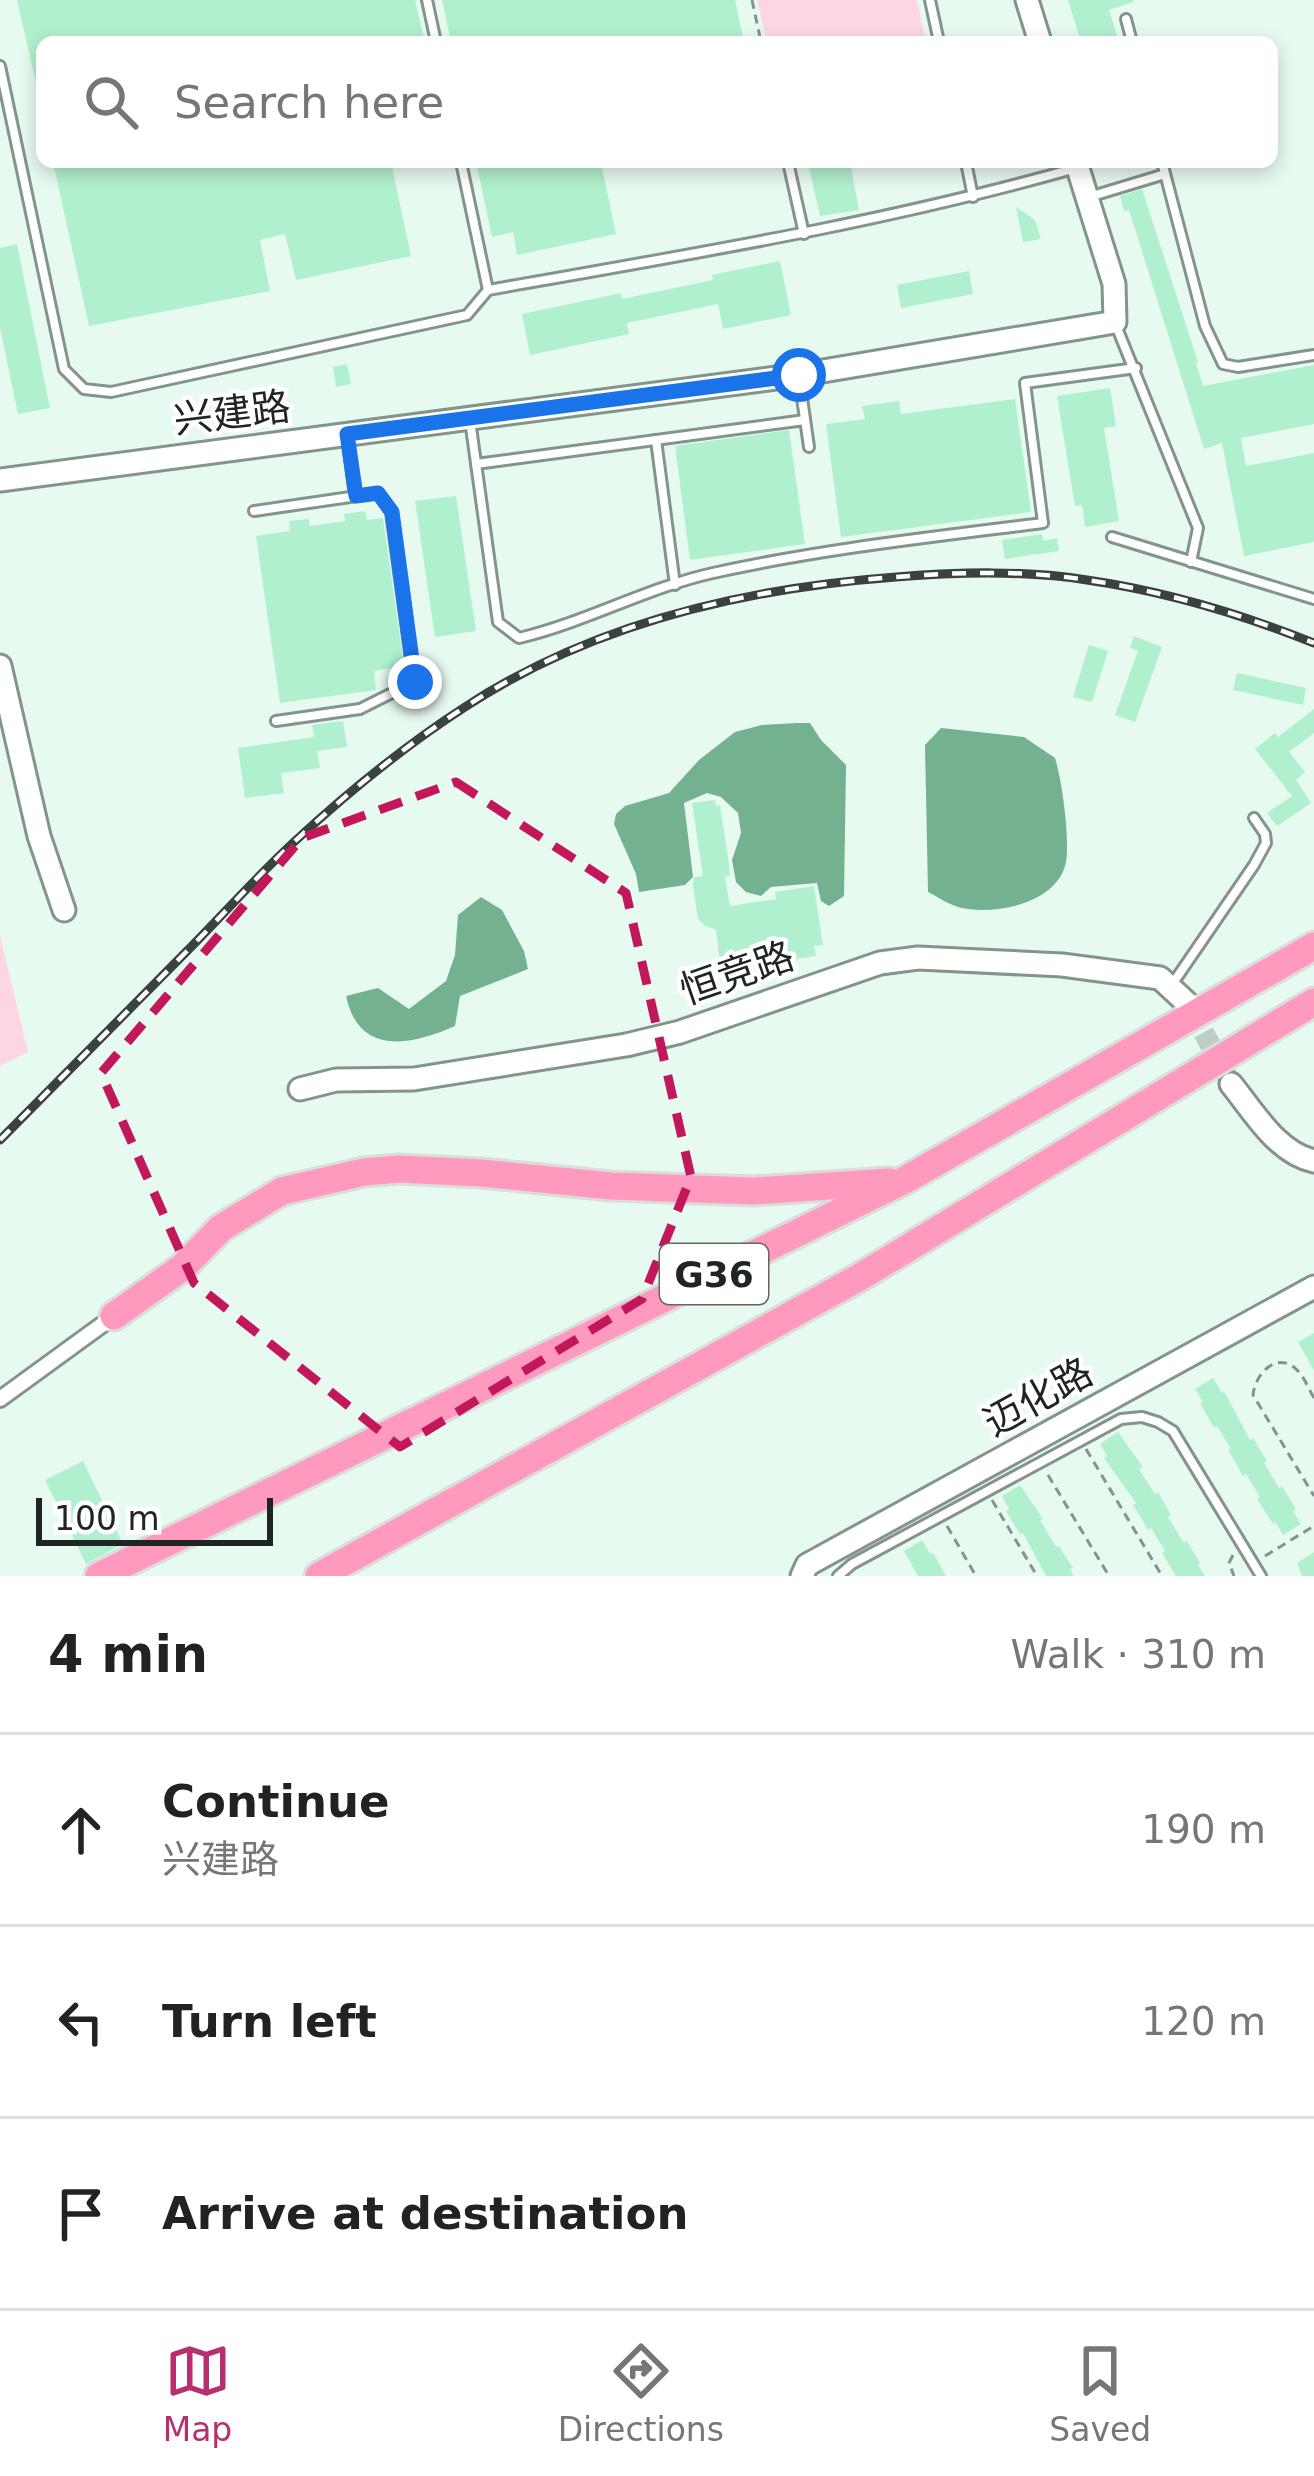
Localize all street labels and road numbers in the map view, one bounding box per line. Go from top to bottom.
street label: 兴建路 [171,384,293,442]
street label: 恒竞路 [674,933,800,1013]
road number: G36 [660,1244,768,1304]
street label: 迈化路 [976,1349,1100,1445]

